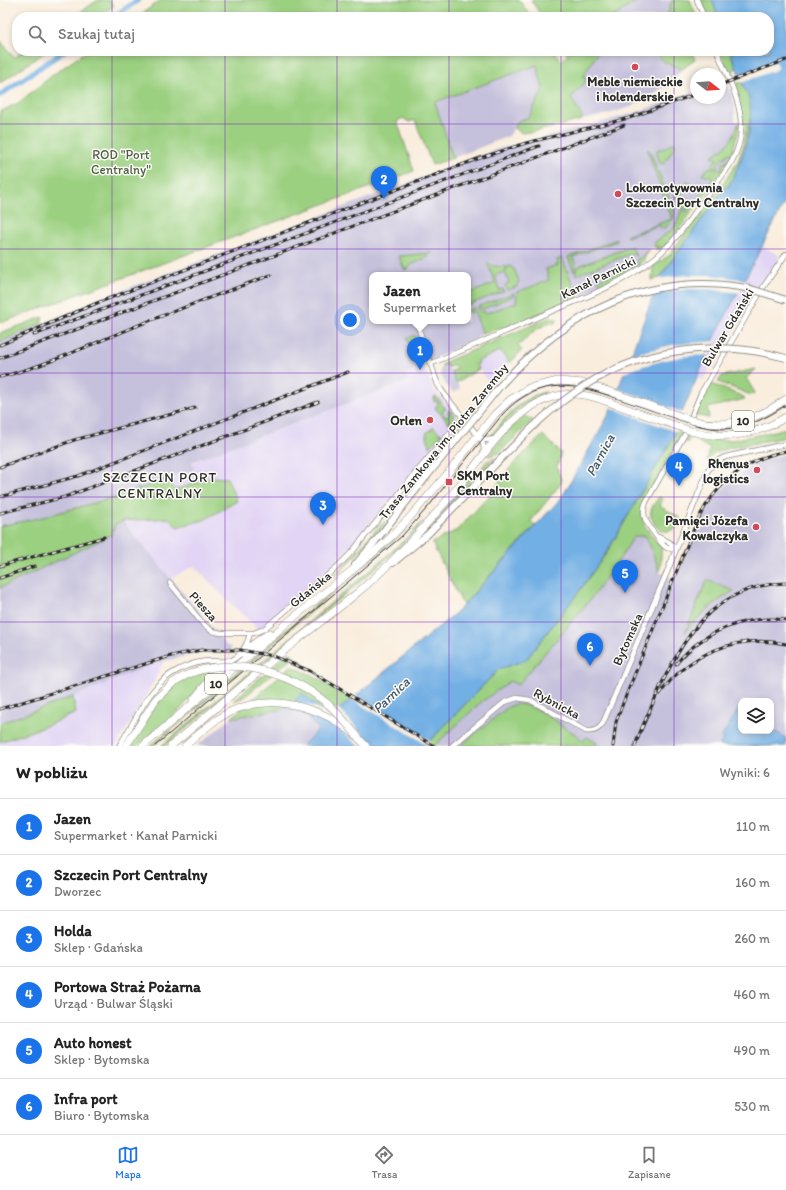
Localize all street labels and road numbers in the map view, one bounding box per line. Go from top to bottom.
street label: Kanał Parnicki [558,253,638,302]
street label: Bulwar Gdański [698,285,757,369]
street label: Trasa Zamkowa im. Piotra Zaremby [376,360,511,522]
road number: 10 [732,411,754,431]
street label: Gdańska [286,568,335,611]
street label: Piesza [186,588,221,625]
street label: Bytomska [609,610,646,668]
road number: 10 [205,674,227,694]
street label: Rybnicka [531,685,583,722]

